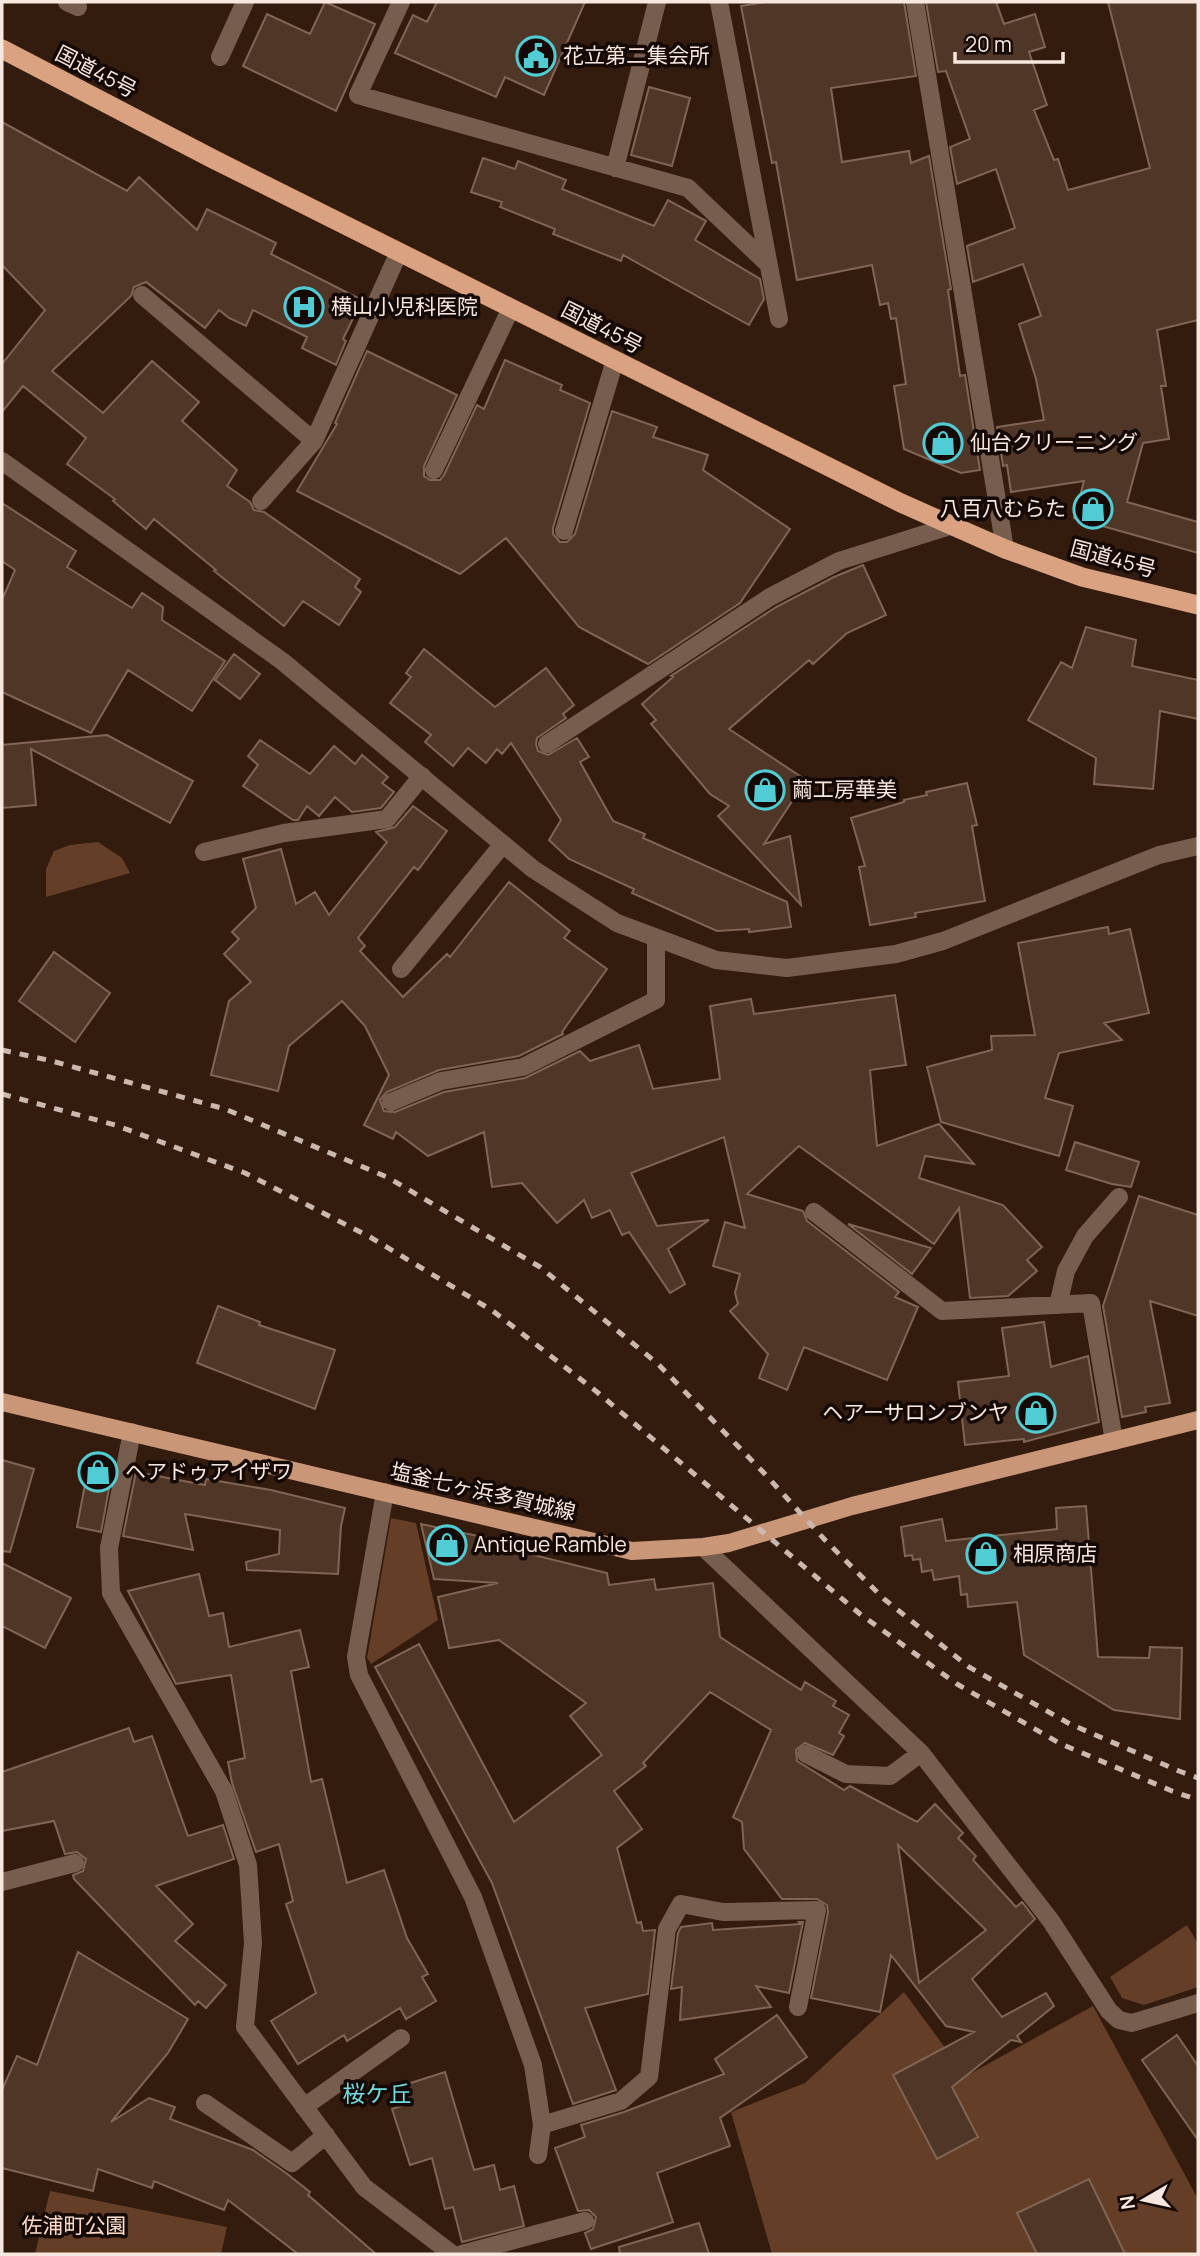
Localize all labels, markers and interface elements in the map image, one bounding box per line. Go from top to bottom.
scale bar [955,21,1064,65]
text: 20 m [965,30,1012,58]
public building icon: 花立第二集会所 [515,35,557,77]
street label: 国道45号 [51,39,142,103]
place label: 花立第二集会所 [563,41,710,69]
hospital icon: 横山小児科医院 [283,286,325,328]
place label: 横山小児科医院 [331,292,478,320]
street label: 国道45号 [557,295,648,359]
shop icon: 仙台クリーニング [922,422,964,464]
place label: 仙台クリーニング [970,428,1138,456]
shop icon: 八百八むらた [1072,488,1114,530]
place label: 八百八むらた [940,494,1066,522]
street label: 国道45号 [1067,533,1159,583]
shop icon: 繭工房華美 [744,769,786,811]
place label: 繭工房華美 [792,775,897,803]
shop icon: ヘアーサロンブンヤ [1015,1392,1057,1434]
place label: ヘアーサロンブンヤ [822,1398,1009,1426]
shop icon: ヘアドゥアイザワ [77,1451,119,1493]
street label: 塩釜七ヶ浜多賀城線 [388,1456,578,1526]
place label: ヘアドゥアイザワ [125,1457,292,1485]
shop icon: Antique Ramble [426,1524,468,1566]
place label: Antique Ramble [474,1530,627,1558]
shop icon: 相原商店 [965,1533,1007,1575]
place label: 相原商店 [1013,1539,1097,1567]
district label: 桜ケ丘 [343,2077,412,2109]
north arrow [1109,2165,1179,2235]
text: N [1113,2194,1141,2211]
park label: 佐浦町公園 [22,2211,127,2239]

